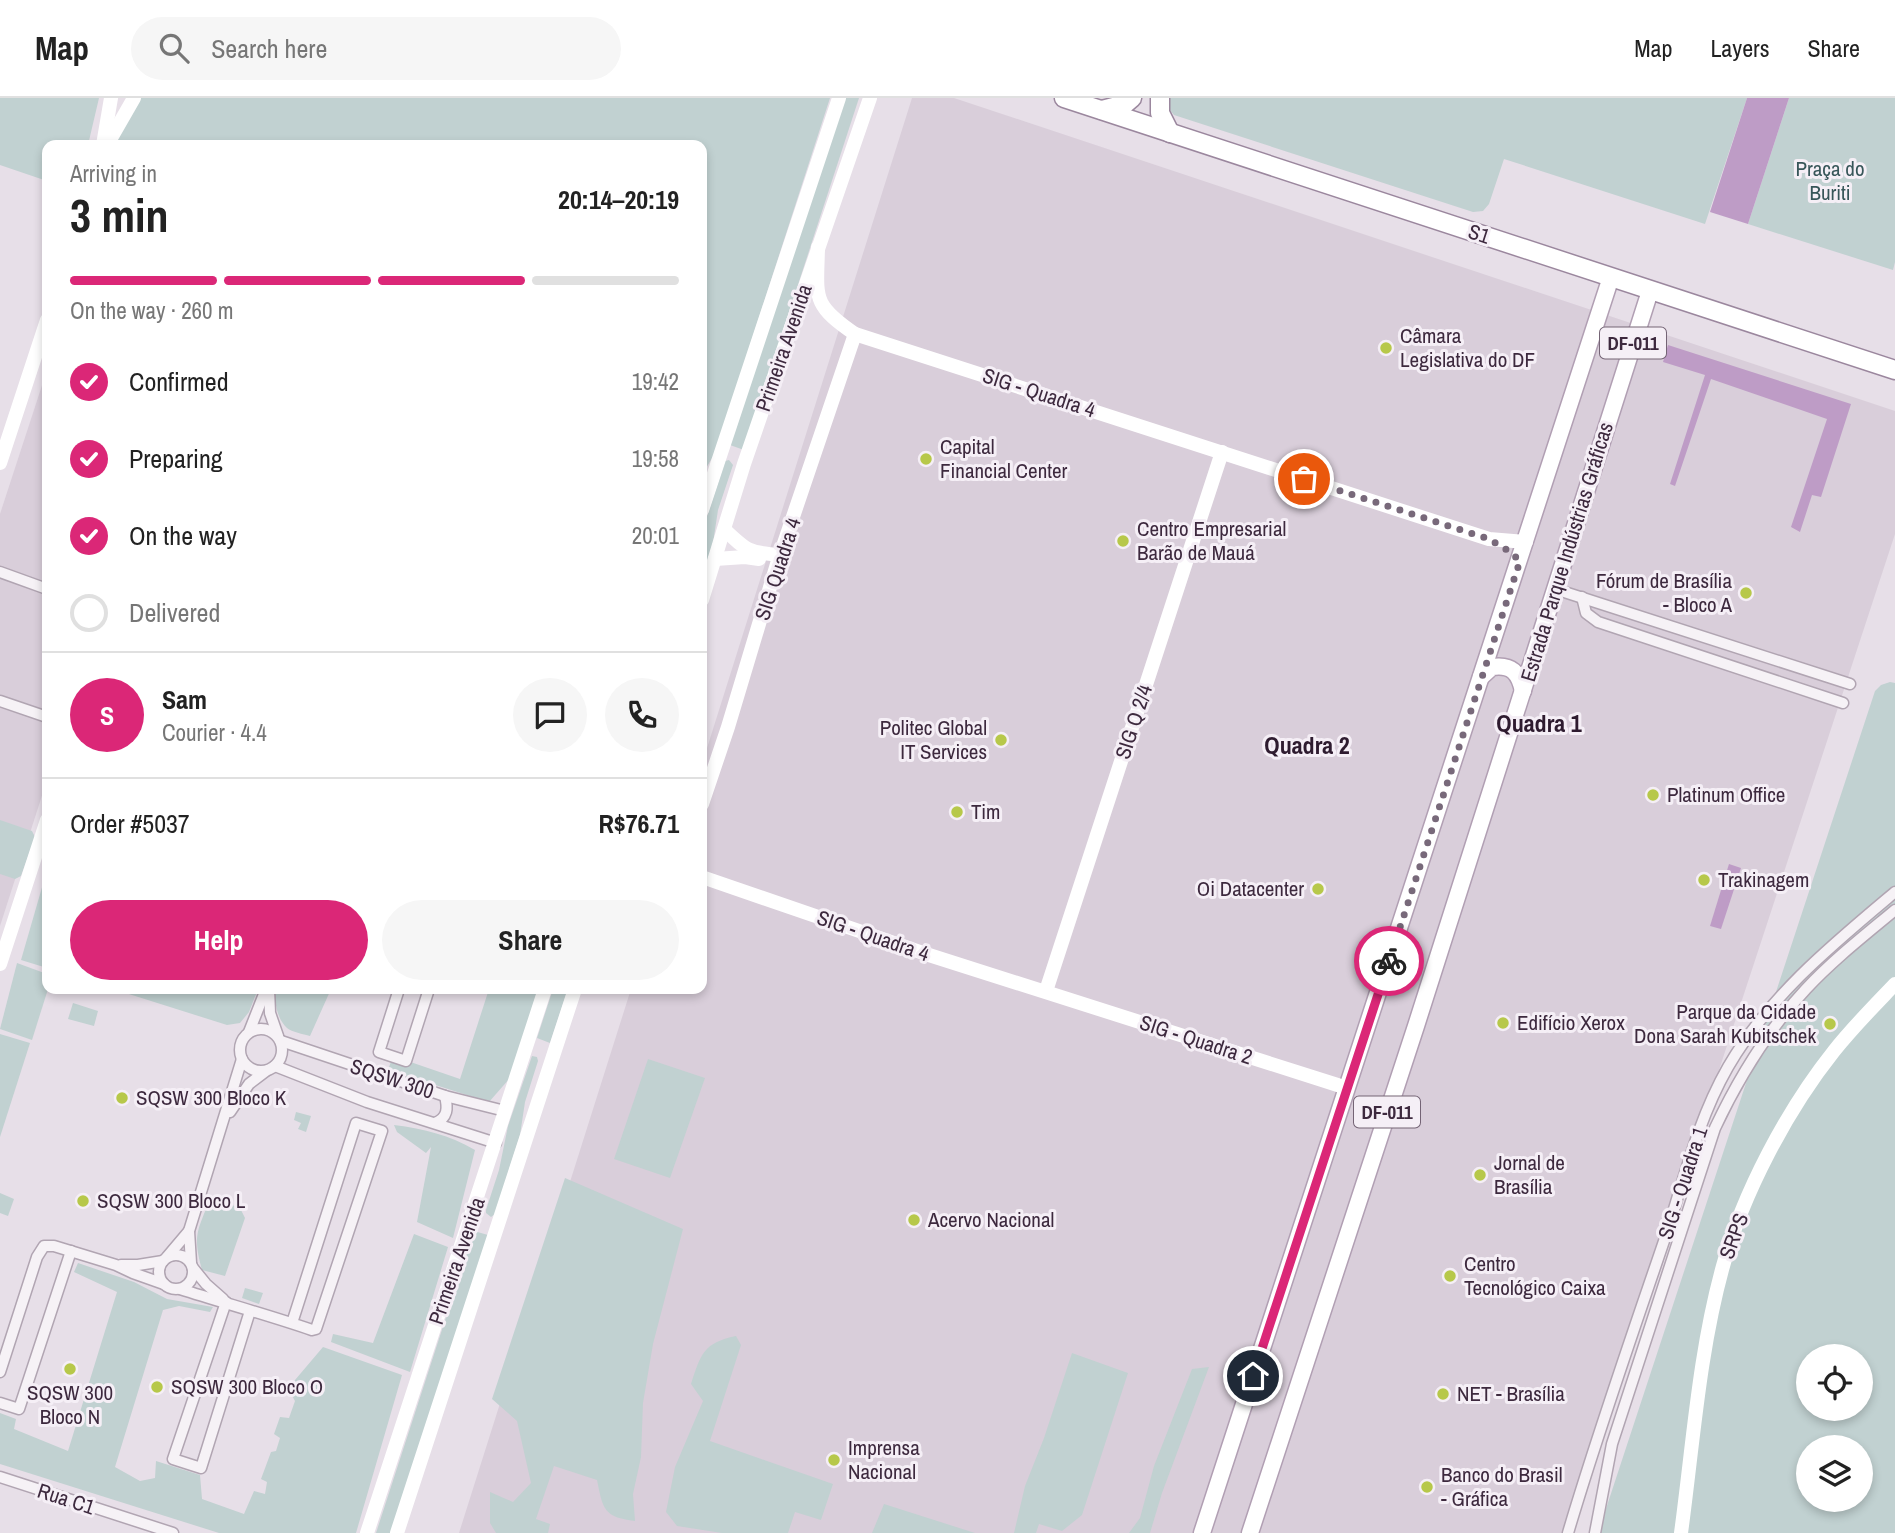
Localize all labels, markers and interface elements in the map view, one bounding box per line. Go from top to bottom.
search box [131,17,621,80]
text: Map [35,26,89,70]
icon: search [155,29,193,67]
text: Search here [211,31,327,66]
text: Map [1634,32,1672,64]
text: Layers [1710,32,1769,64]
text: Share [1807,32,1860,64]
park label: Praça do Buriti [1796,154,1864,207]
text: Arriving in [70,158,157,189]
text: 20:14–20:19 [558,182,679,217]
text: 3 min [70,184,169,246]
street label: S1 [1465,216,1494,251]
street label: Primeira Avenida [748,280,819,415]
text: On the way · 260 m [70,295,234,326]
place label: Câmara Legislativa do DF [1400,321,1535,374]
road number: DF-011 [1600,328,1666,358]
marker: Câmara Legislativa do DF [1378,340,1394,356]
street label: SIG - Quadra 4 [979,361,1100,424]
icon: check [70,363,108,401]
text: Confirmed [129,364,229,399]
text: 19:42 [632,366,679,397]
street label: Estrada Parque Indústrias Gráficas [1513,419,1620,685]
place label: Capital Financial Center [940,432,1068,485]
icon: check [70,440,108,478]
text: Preparing [129,441,223,476]
text: 19:58 [632,443,679,474]
pin [1274,449,1334,509]
marker: Capital Financial Center [918,451,934,467]
icon: bag [1285,460,1323,498]
street label: SIG Quadra 4 [747,513,808,624]
place label: Centro Empresarial Barão de Mauá [1137,514,1286,567]
icon: check [70,517,108,555]
text: On the way [129,518,237,553]
text: 20:01 [632,520,679,551]
marker: Centro Empresarial Barão de Mauá [1115,533,1131,549]
place label: Fórum de Brasília - Bloco A [1596,566,1733,619]
marker: Fórum de Brasília - Bloco A [1738,585,1754,601]
text: Delivered [129,595,220,630]
button: chat [513,678,587,752]
button: phone [605,678,679,752]
street label: SIG Q 2/4 [1108,681,1159,763]
text: Sam [162,682,207,717]
text: S [100,698,114,733]
district label: Quadra 1 [1496,707,1582,739]
place label: Politec Global IT Services [880,713,987,766]
text: Courier · 4.4 [162,717,267,748]
district label: Quadra 2 [1264,729,1350,761]
marker: Politec Global IT Services [993,732,1009,748]
place label: Platinum Office [1667,780,1785,809]
marker: Platinum Office [1645,787,1661,803]
place label: Tim [971,797,1000,826]
marker: Tim [949,804,965,820]
text: Order #5037 [70,806,190,841]
text: R$76.71 [598,806,679,841]
place label: Trakinagem [1718,865,1809,894]
marker: Trakinagem [1696,872,1712,888]
place label: Oi Datacenter [1197,874,1304,903]
marker: Oi Datacenter [1310,881,1326,897]
button: Help [70,900,368,980]
button: Share [382,900,679,980]
street label: SIG - Quadra 4 [813,903,933,968]
courier [1354,926,1424,996]
icon: bike [1370,942,1408,980]
place label: Parque da Cidade Dona Sarah Kubitschek [1634,997,1816,1050]
street label: SIG - Quadra 2 [1136,1008,1256,1071]
place label: Edifício Xerox [1517,1008,1625,1037]
marker: Edifício Xerox [1495,1015,1511,1031]
marker: Parque da Cidade Dona Sarah Kubitschek [1822,1016,1838,1032]
street label: SQSW 300 [347,1051,438,1106]
place label: SQSW 300 Bloco K [136,1083,287,1112]
marker: SQSW 300 Bloco K [114,1090,130,1106]
road number: DF-011 [1354,1096,1420,1128]
street label: SIG - Quadra 1 [1651,1122,1714,1243]
place label: Jornal de Brasília [1494,1148,1565,1201]
marker: Jornal de Brasília [1472,1167,1488,1183]
place label: SQSW 300 Bloco L [97,1186,246,1215]
marker: SQSW 300 Bloco L [75,1193,91,1209]
street label: Primeira Avenida [421,1193,492,1328]
place label: Acervo Nacional [927,1205,1054,1234]
street label: SRPS [1712,1209,1755,1263]
marker: Acervo Nacional [906,1212,922,1228]
place label: Centro Tecnológico Caixa [1464,1249,1606,1302]
marker: Centro Tecnológico Caixa [1442,1268,1458,1284]
map controls [1796,1344,1873,1512]
button: locate [1796,1344,1873,1421]
pin [1223,1346,1283,1406]
icon: home [1234,1357,1272,1395]
marker: SQSW 300 Bloco N [62,1361,78,1377]
place label: SQSW 300 Bloco O [171,1372,323,1401]
place label: SQSW 300 Bloco N [27,1378,113,1431]
marker: SQSW 300 Bloco O [149,1379,165,1395]
place label: NET - Brasília [1457,1379,1565,1408]
marker: NET - Brasília [1435,1386,1451,1402]
place label: Imprensa Nacional [848,1433,920,1486]
button: layers [1796,1435,1873,1512]
marker: Imprensa Nacional [826,1452,842,1468]
place label: Banco do Brasil - Gráfica [1441,1460,1563,1513]
street label: Rua C1 [34,1476,99,1521]
marker: Banco do Brasil - Gráfica [1419,1479,1435,1495]

